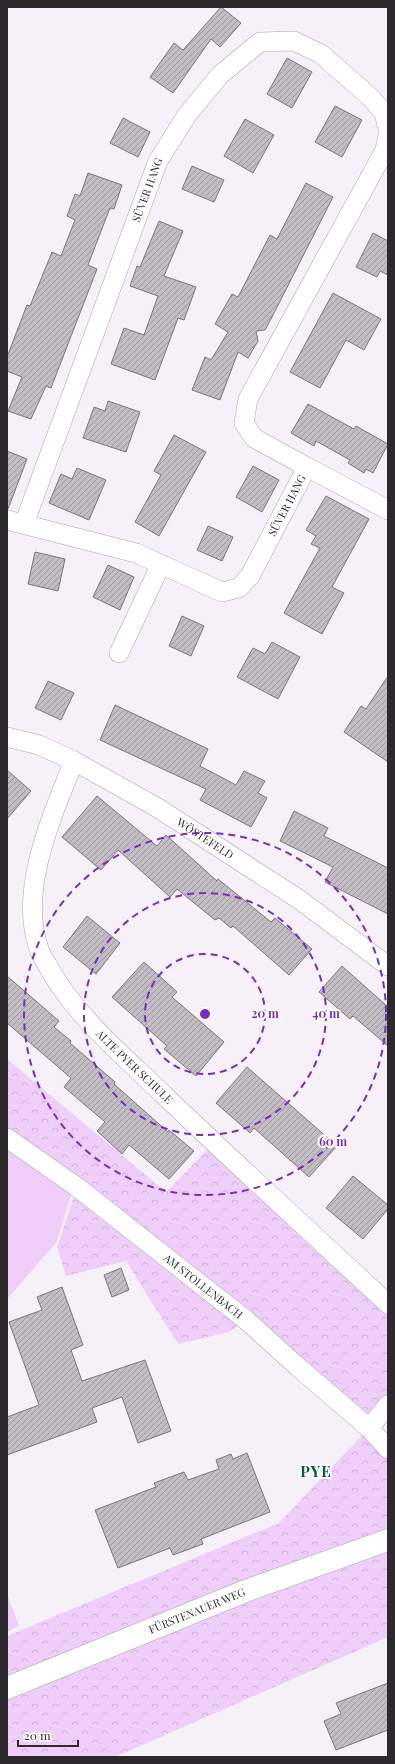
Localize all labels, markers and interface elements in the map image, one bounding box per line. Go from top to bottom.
street label: SÜVER HANG [128,155,166,224]
street label: SÜVER HANG [264,472,309,538]
street label: WÖSTEFELD [173,814,237,862]
text: 20 m [251,1005,279,1021]
text: 40 m [312,1005,340,1021]
centre of rings [198,1007,212,1021]
street label: ALTE PYER SCHULE [93,1025,176,1107]
text: 60 m [319,1133,347,1149]
street label: AM STOLLENBACH [160,1249,246,1322]
district label: PYE [300,1461,332,1481]
street label: FÜRSTENAUER WEG [146,1584,248,1637]
scale bar [18,1722,78,1748]
text: 20 m [24,1727,51,1743]

